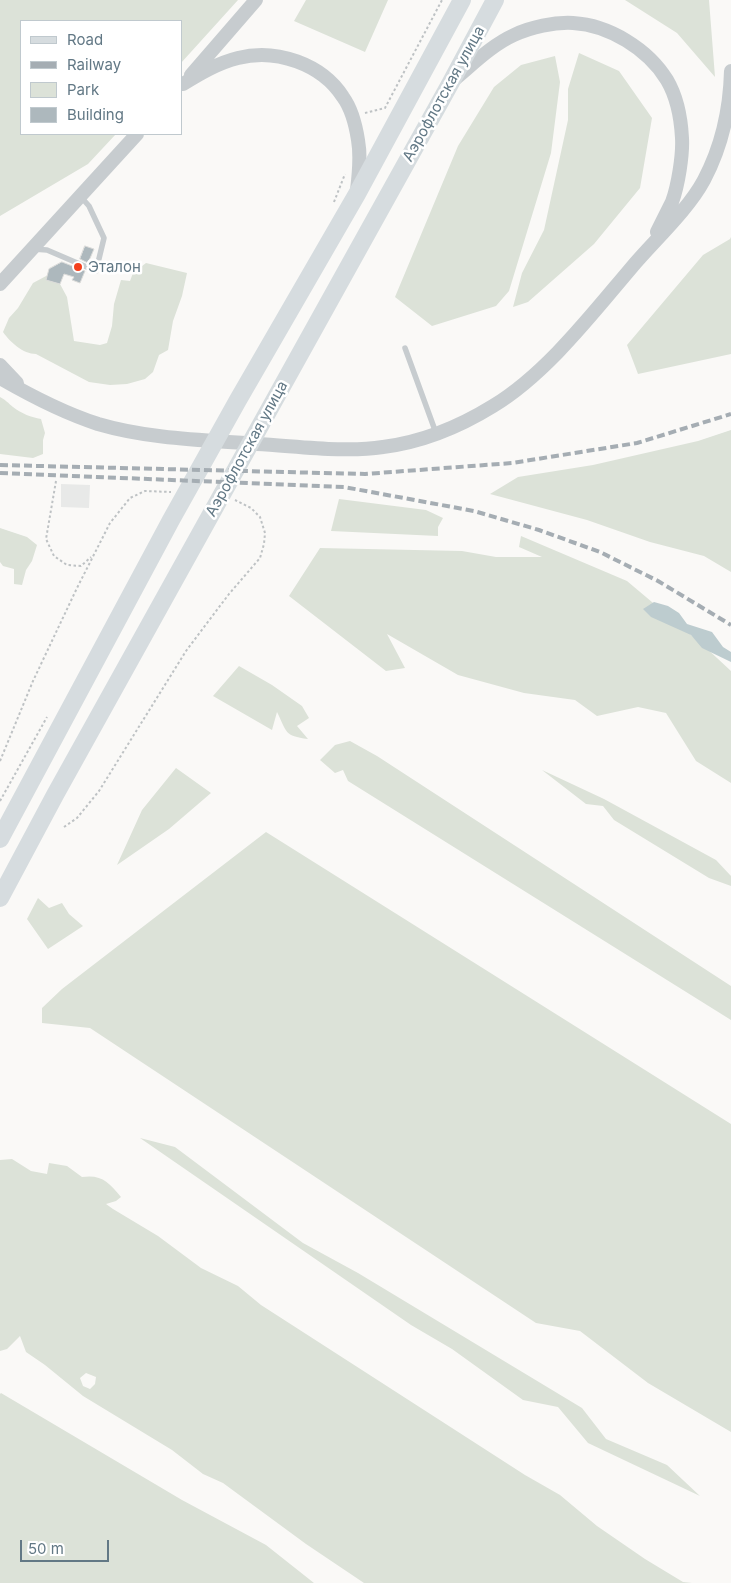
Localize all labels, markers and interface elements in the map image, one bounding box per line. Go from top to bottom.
legend [20,20,182,135]
street label: Аэрофлотская улица [399,23,489,165]
text: Road [67,30,103,49]
text: Railway [67,55,121,74]
text: Park [67,80,99,99]
text: Building [67,105,124,124]
place label: Эталон [88,258,141,276]
marker: Эталон [72,261,84,273]
street label: Аэрофлотская улица [202,378,292,520]
scale bar [22,1530,111,1562]
text: 50 m [28,1539,64,1558]

